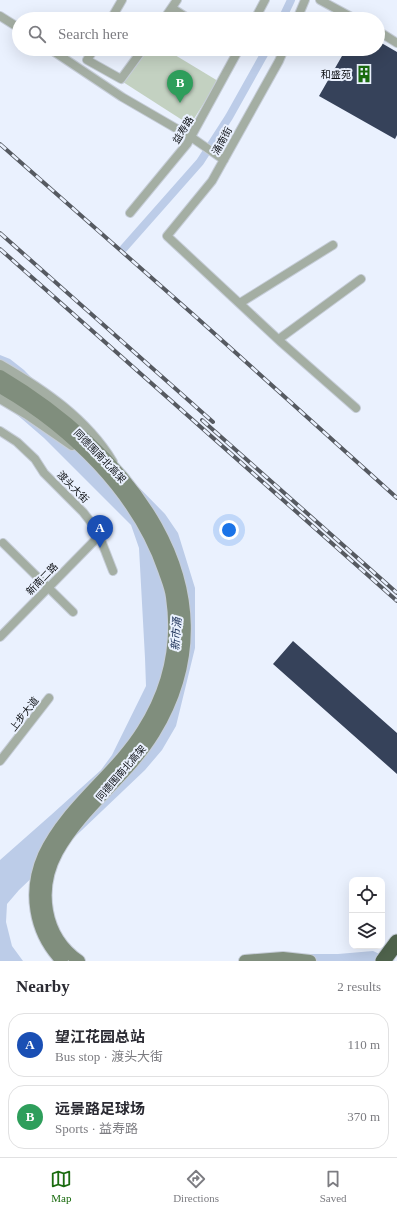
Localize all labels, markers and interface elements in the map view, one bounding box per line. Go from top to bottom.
search box [12,12,385,56]
icon: search [26,23,48,45]
text: Search here [58,26,128,42]
building icon: 和盛苑 [354,64,374,84]
place label: 和盛苑 [321,69,351,80]
pin: B [167,70,193,103]
street label: 益寿路 [170,114,196,146]
street label: 涌南街 [210,125,234,157]
street label: 同德围南北高架 [72,427,128,485]
street label: 渡头大街 [55,469,91,505]
pin: A [87,515,113,548]
your location [219,520,239,540]
street label: 新南二路 [24,561,60,597]
water label: 新市涌 [169,615,183,651]
street label: 上步大道 [7,695,41,733]
street label: 同德围南北高架 [94,743,148,803]
map controls [349,877,385,949]
button: locate [349,877,385,913]
button: layers [349,913,385,949]
text: Nearby [16,977,70,996]
text: 2 results [337,979,381,994]
text: 望江花园总站 [55,1029,145,1045]
text: A [25,1037,35,1052]
text: 110 m [348,1037,380,1052]
text: Bus stop · 渡头大街 [55,1049,163,1064]
text: 远景路足球场 [55,1101,145,1117]
text: B [26,1109,34,1124]
text: 370 m [347,1109,380,1124]
text: Sports · 益寿路 [55,1121,138,1136]
tab: Map [50,1168,72,1204]
tab: Directions [173,1168,219,1204]
tab: Saved [320,1168,347,1204]

